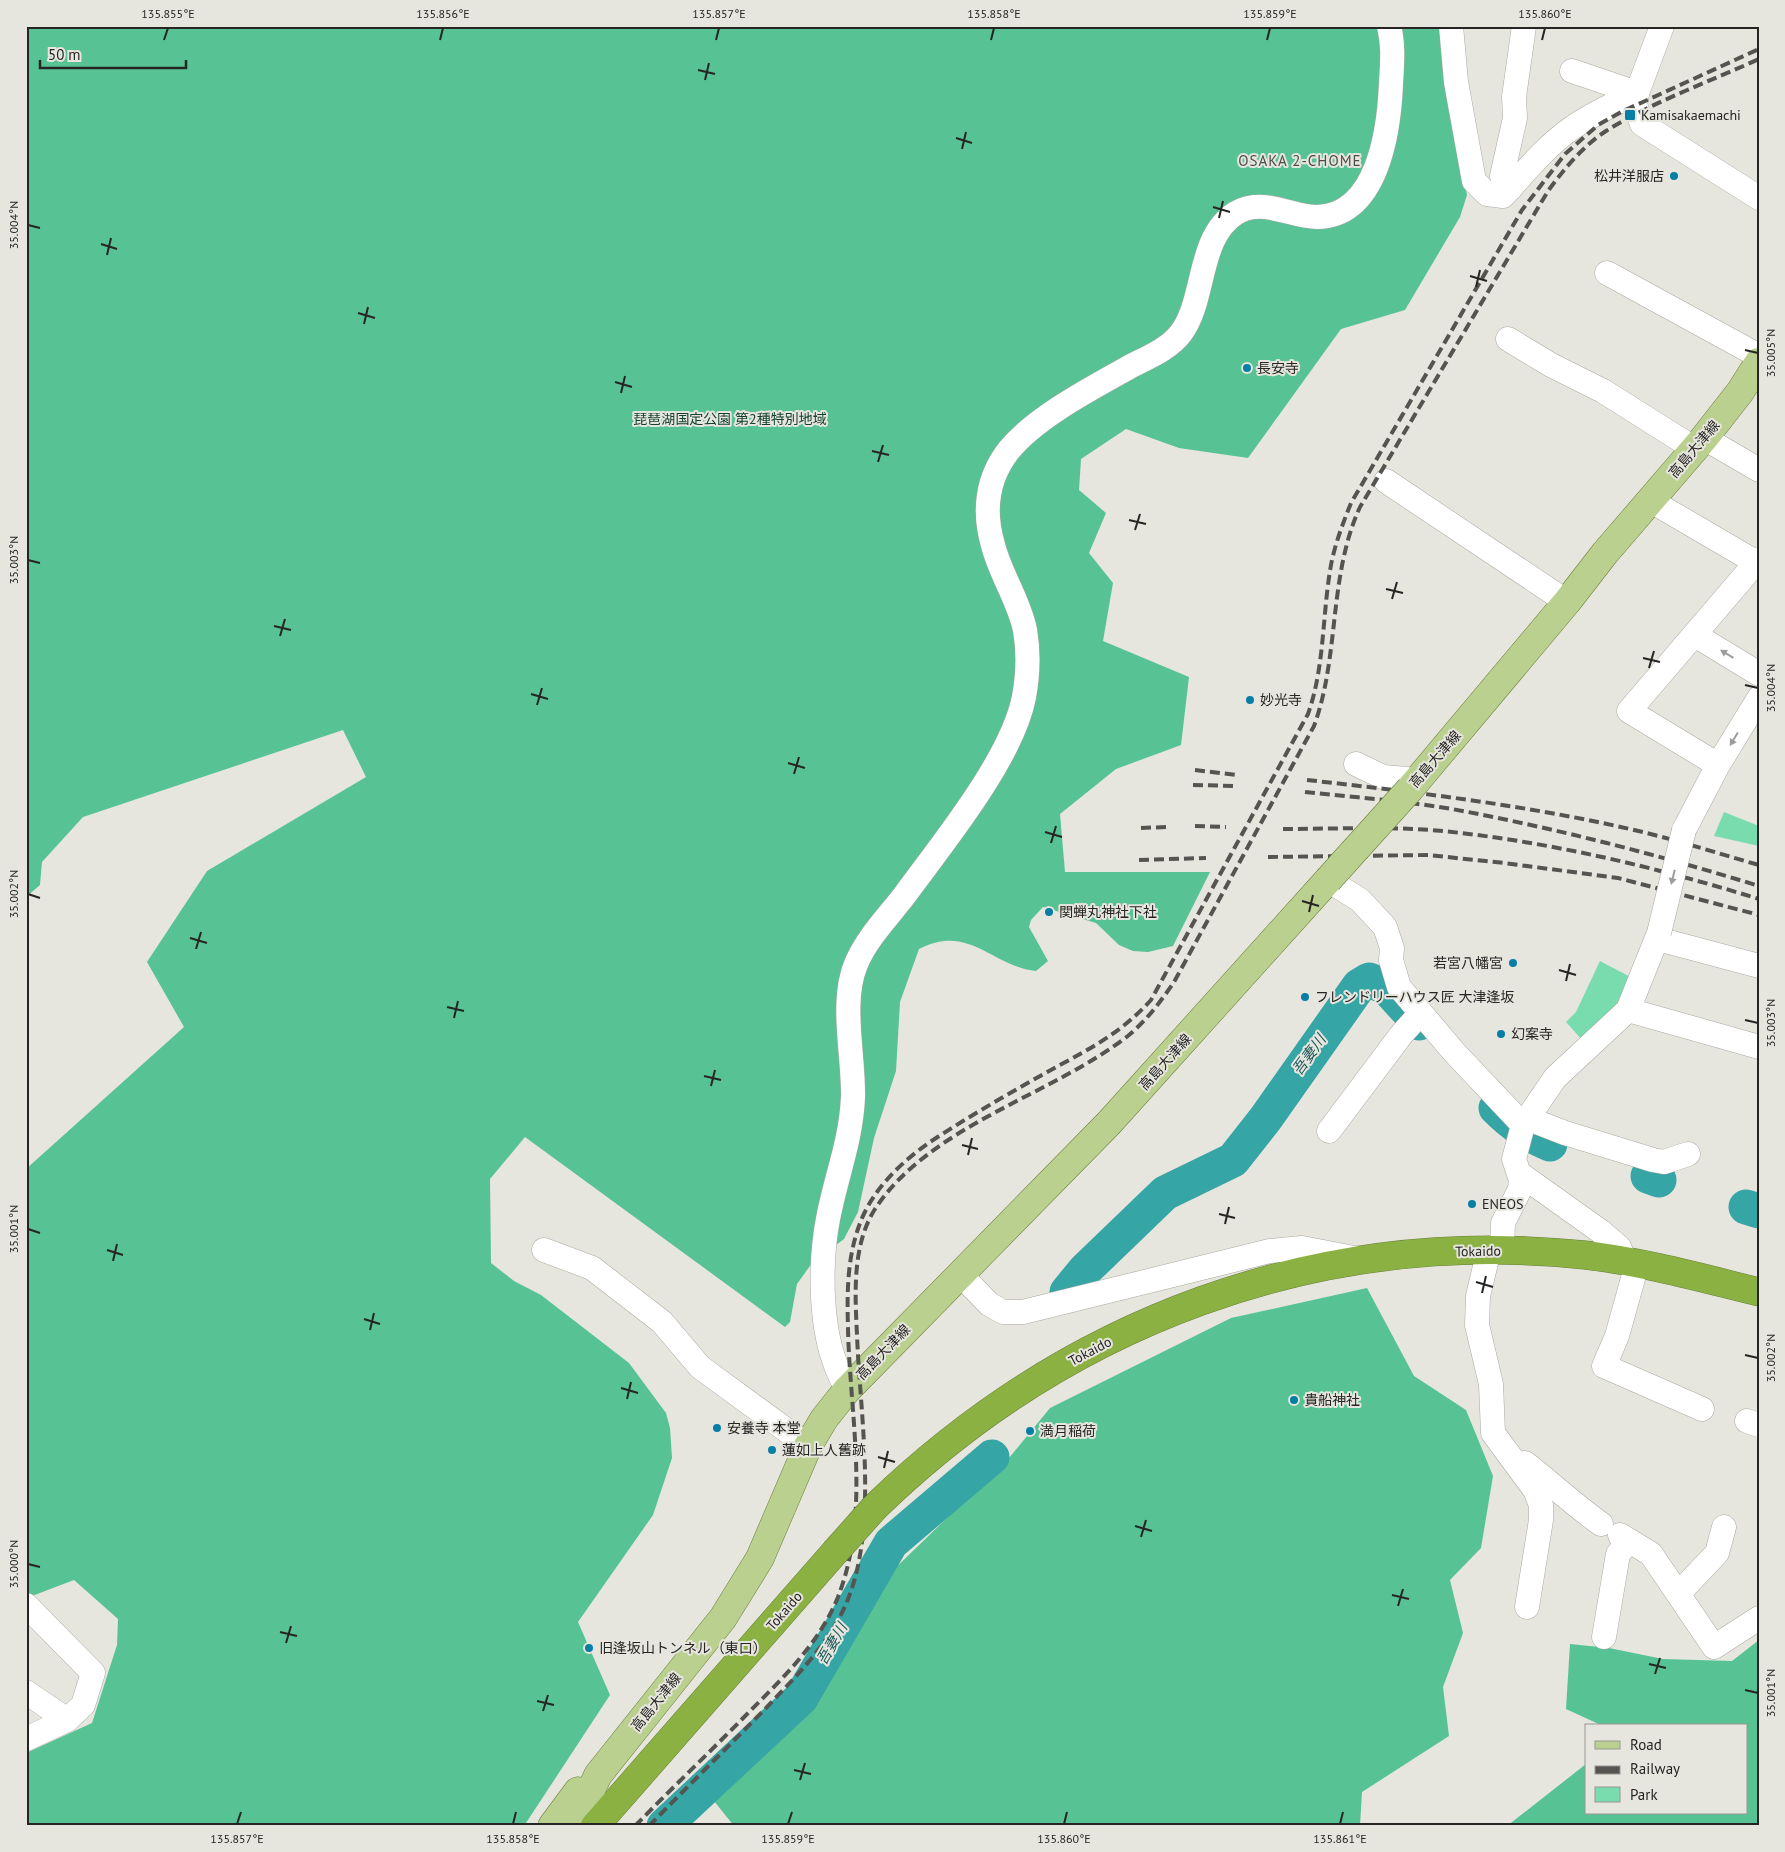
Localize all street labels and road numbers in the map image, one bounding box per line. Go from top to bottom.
street label: 高島大津線 [1665,416,1723,482]
street label: 高島大津線 [1405,727,1465,791]
street label: 高島大津線 [1135,1030,1195,1094]
street label: Tokaido [1455,1242,1501,1260]
street label: 高島大津線 [852,1321,914,1383]
street label: Tokaido [1066,1332,1114,1370]
street label: Tokaido [762,1588,806,1634]
street label: 高島大津線 [627,1669,685,1735]

